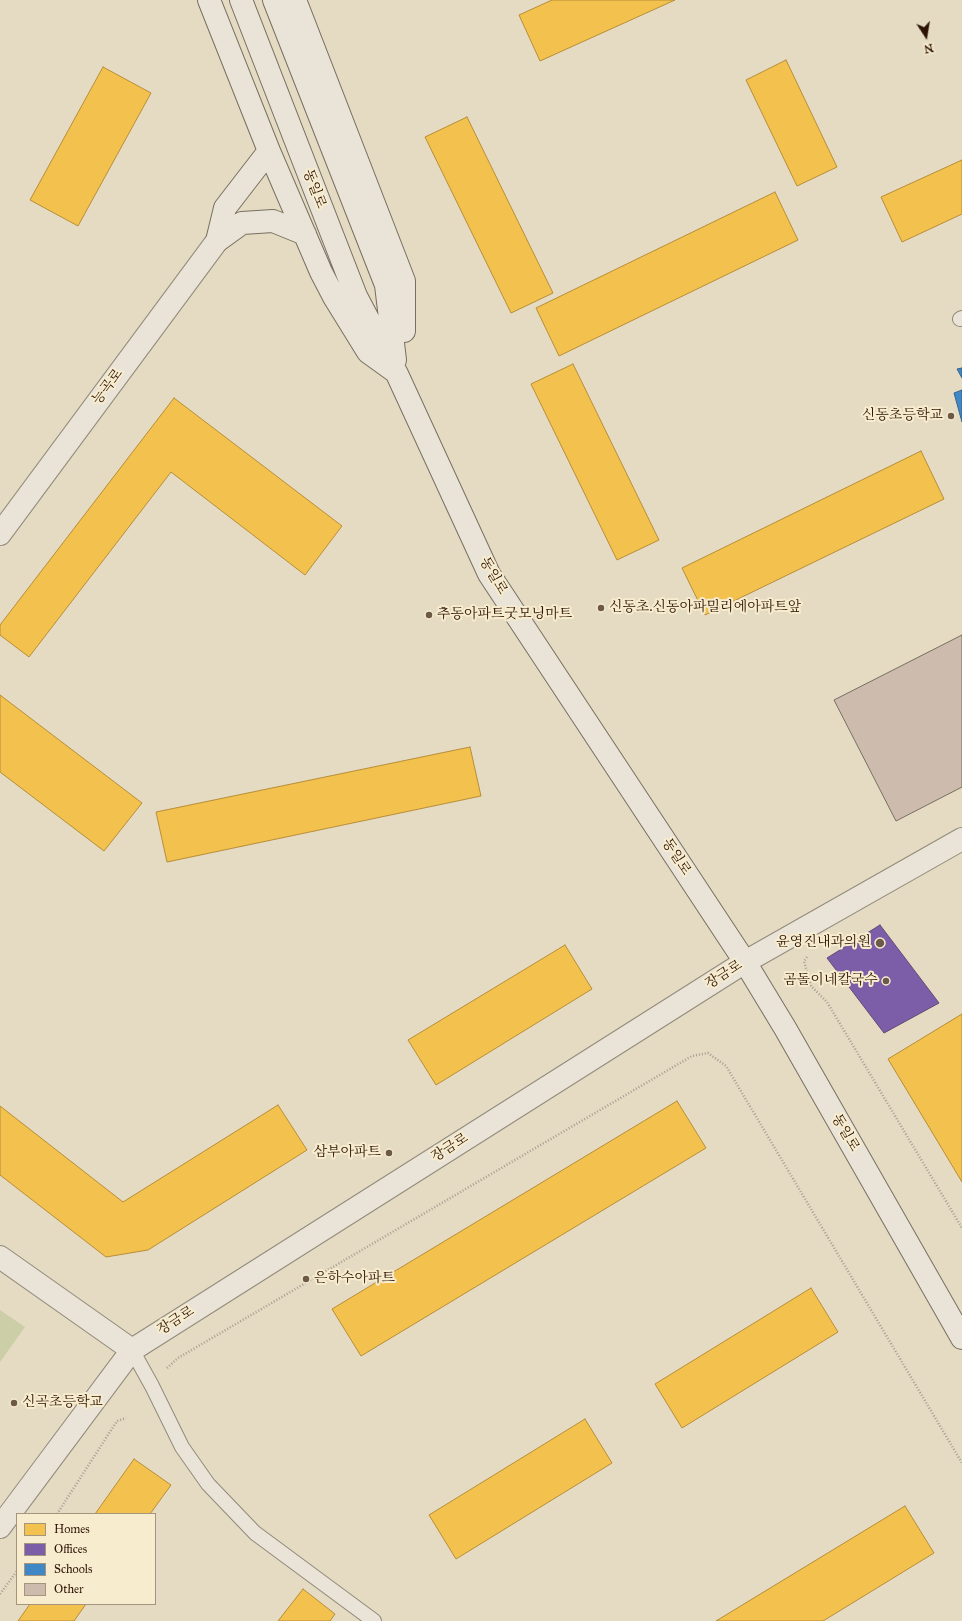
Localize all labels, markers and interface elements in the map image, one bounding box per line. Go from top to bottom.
north arrow [906,16,946,56]
text: N [923,41,935,56]
street label: 동일로 [299,167,329,211]
street label: 능곡로 [89,366,127,408]
place label: 신동초등학교 [862,408,943,424]
marker: 신동초등학교 [946,411,956,421]
street label: 동일로 [476,554,510,598]
place label: 신동초.신동아파밀리에아파트앞 [609,600,801,616]
marker: 신동초.신동아파밀리에아파트앞 [596,603,606,613]
place label: 추동아파트굿모닝마트 [437,607,572,623]
marker: 추동아파트굿모닝마트 [424,610,434,620]
street label: 동일로 [658,835,694,879]
place label: 윤영진내과의원 [776,935,871,951]
marker: 윤영진내과의원 [874,937,886,949]
street label: 장금로 [702,957,746,993]
place label: 곰돌이네칼국수 [783,973,878,989]
marker: 곰돌이네칼국수 [881,976,891,986]
street label: 동일로 [828,1111,862,1155]
street label: 장금로 [428,1130,472,1166]
place label: 삼부아파트 [313,1145,381,1161]
marker: 삼부아파트 [384,1148,394,1158]
place label: 은하수아파트 [314,1271,395,1287]
marker: 은하수아파트 [301,1274,311,1284]
street label: 장금로 [154,1303,198,1339]
place label: 신곡초등학교 [22,1395,103,1411]
marker: 신곡초등학교 [9,1398,19,1408]
legend [16,1513,156,1605]
text: Homes [54,1522,90,1536]
text: Offices [54,1542,87,1556]
text: Schools [54,1562,92,1576]
text: Other [54,1582,84,1596]

